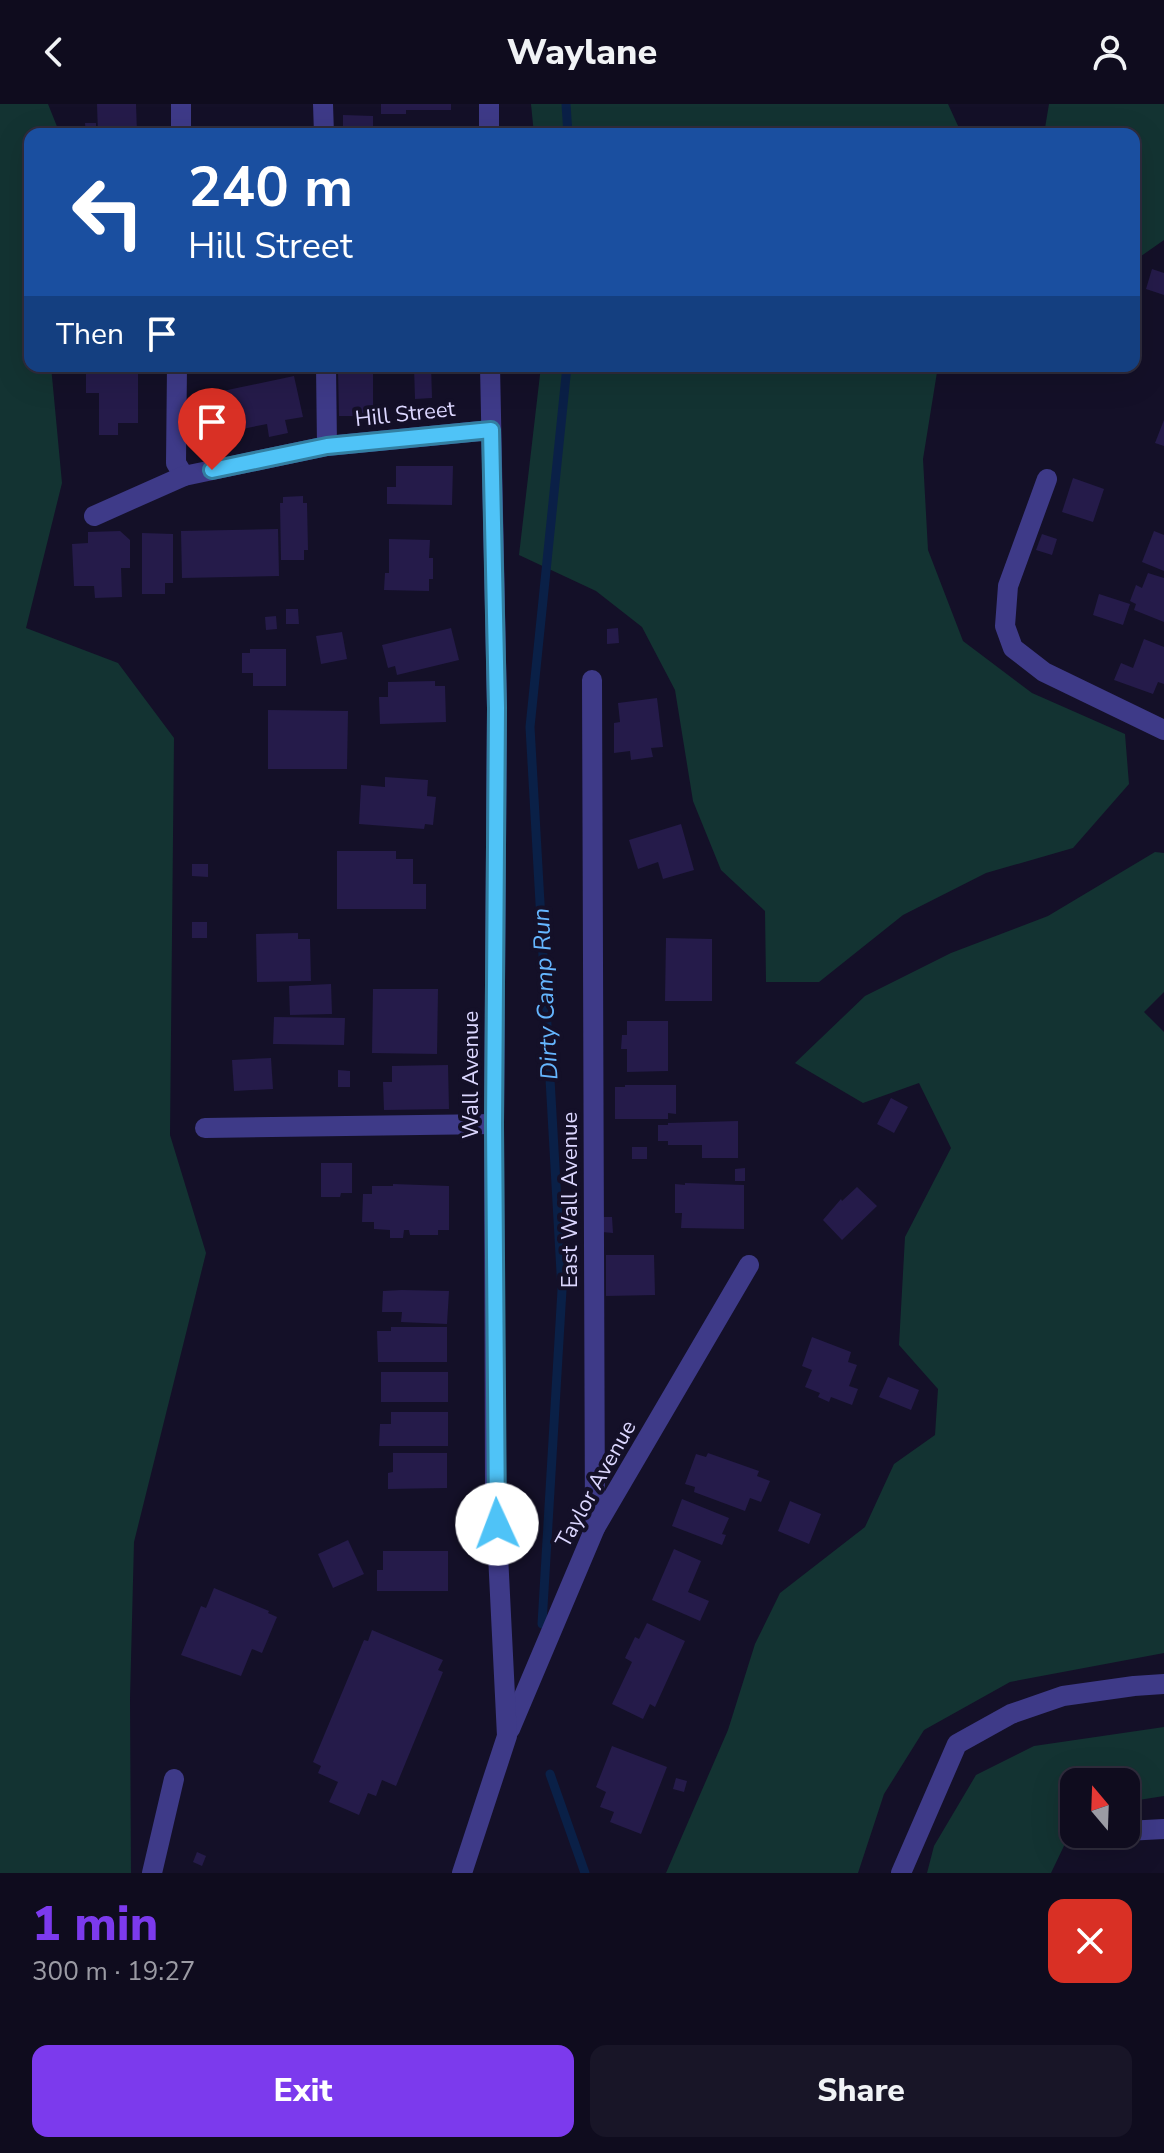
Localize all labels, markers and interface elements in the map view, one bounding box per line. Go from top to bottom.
text: Waylane [507,28,657,77]
icon: back [32,30,76,74]
icon: person [1088,30,1132,74]
text: 240 m [188,149,353,226]
icon: left [56,160,160,264]
text: Hill Street [188,222,353,271]
icon: arrive [140,312,184,356]
text: Then [56,314,124,355]
pin [178,388,246,470]
street label: Hill Street [353,394,457,434]
icon: arrive [190,400,234,444]
water label: Dirty Camp Run [525,907,565,1081]
street label: Wall Avenue [456,1011,486,1139]
street label: East Wall Avenue [555,1112,585,1288]
street label: Taylor Avenue [549,1415,643,1553]
position arrow [455,1482,539,1566]
north arrow [1060,1768,1140,1848]
map controls [1060,1768,1140,1848]
text: 1 min [32,1891,158,1957]
button: close [1048,1899,1132,1983]
text: 300 m · 19:27 [32,1954,195,1989]
button: Exit [32,2045,574,2137]
button: Share [590,2045,1132,2137]

